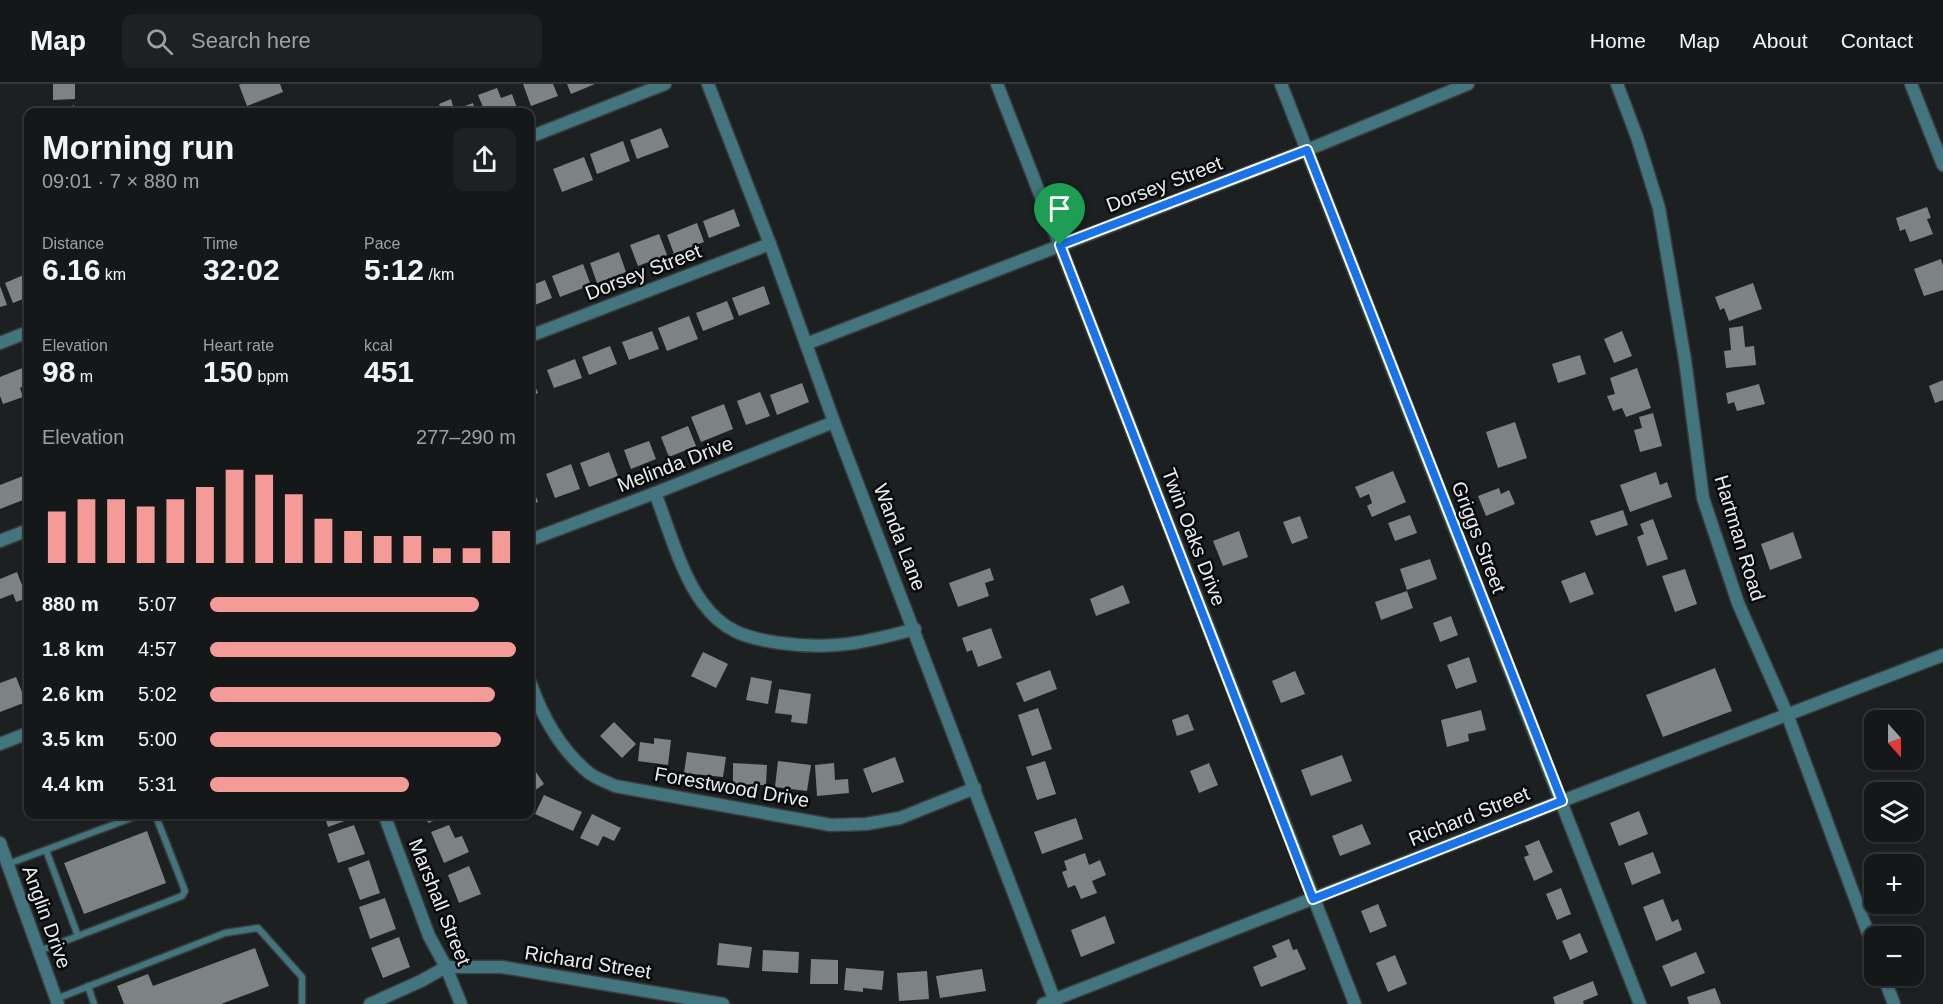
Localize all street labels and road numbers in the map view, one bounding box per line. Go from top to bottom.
street label: Dorsey Street [1103,152,1225,216]
street label: Dorsey Street [582,240,704,304]
street label: Melinda Drive [614,432,736,496]
street label: Twin Oaks Drive [1158,465,1230,609]
street label: Hartman Road [1710,473,1770,603]
street label: Griggs Street [1448,478,1511,596]
street label: Wanda Lane [870,480,930,594]
street label: Forestwood Drive [653,763,811,811]
street label: Richard Street [1406,782,1533,850]
street label: Marshall Street [405,836,476,969]
street label: Anglin Drive [18,863,76,971]
street label: Richard Street [523,941,653,983]

